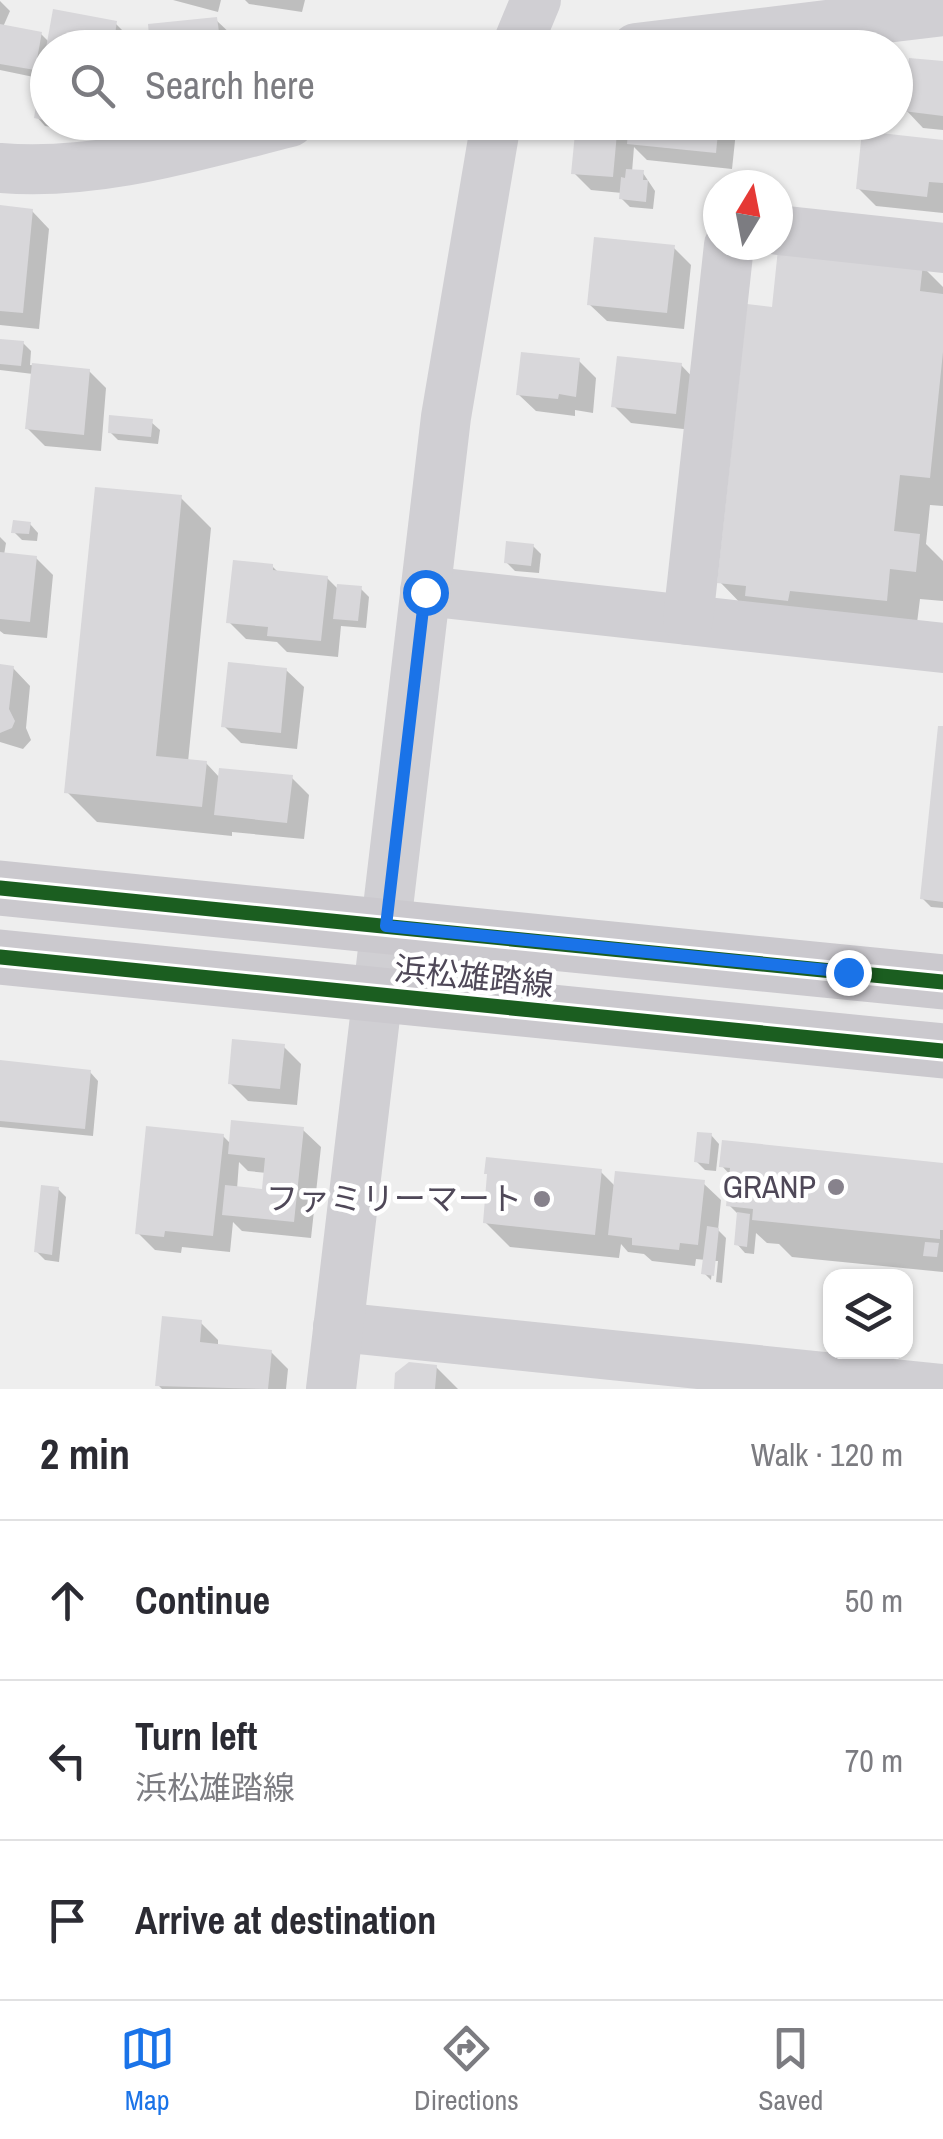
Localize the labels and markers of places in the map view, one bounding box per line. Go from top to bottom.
place label: GRANP [723,1165,816,1208]
marker: GRANP [825,1176,847,1198]
place label: ファミリーマート [266,1177,522,1220]
marker: ファミリーマート [531,1188,553,1210]

